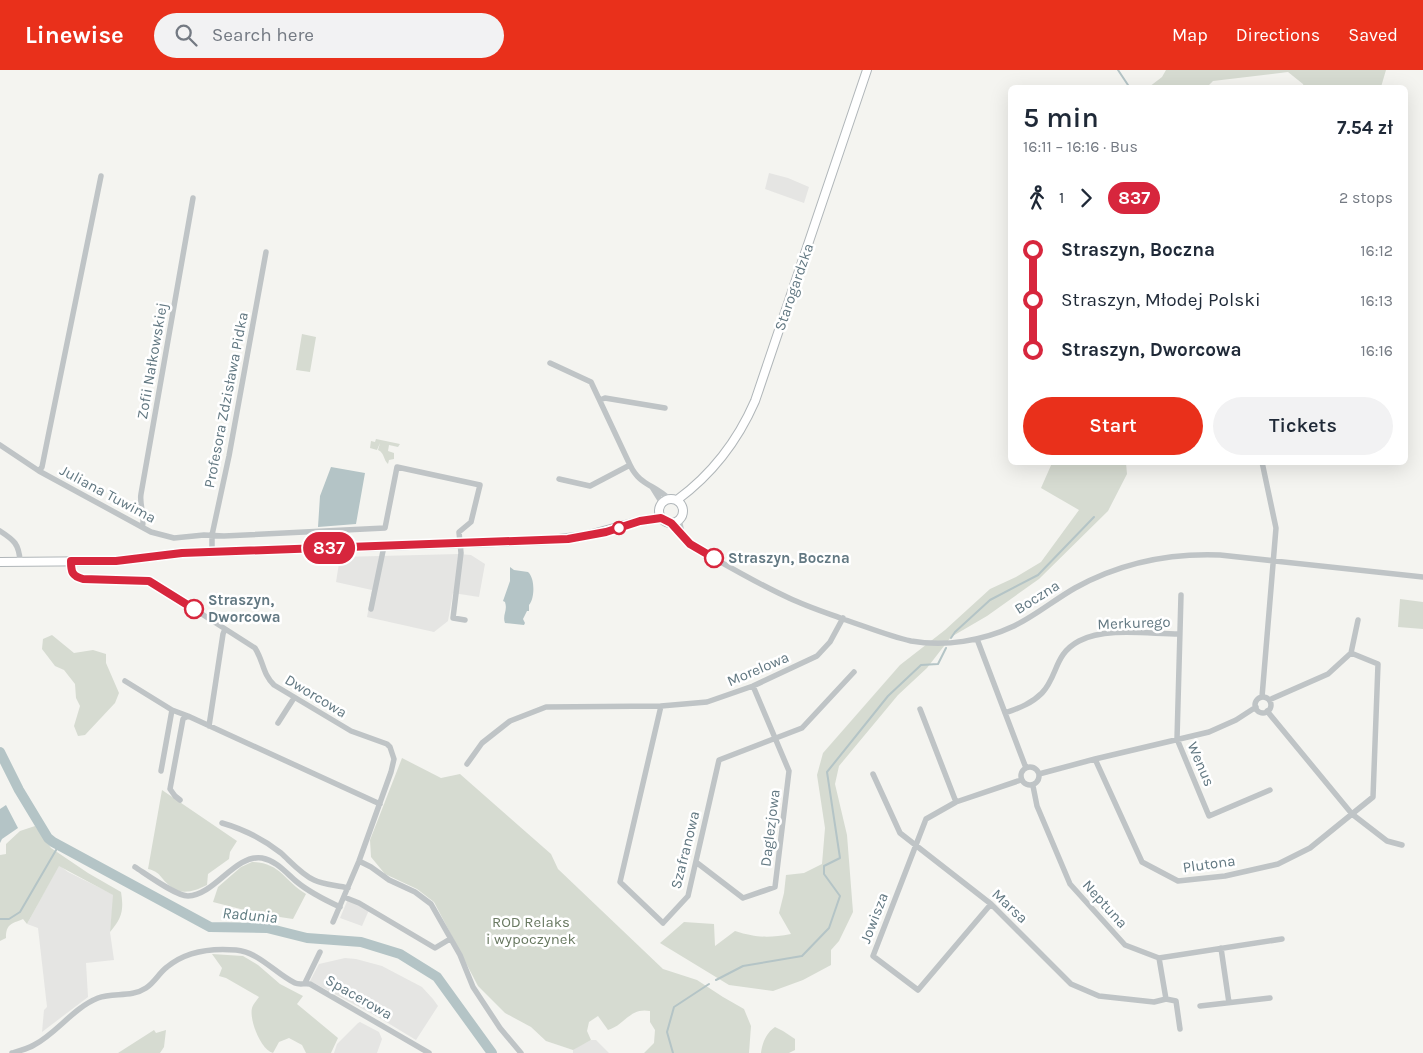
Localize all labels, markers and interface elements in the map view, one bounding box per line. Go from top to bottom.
search box [154,13,504,58]
text: Linewise [25,21,124,49]
icon: search [172,21,200,49]
text: Search here [212,24,314,46]
text: Map [1172,24,1208,46]
text: Directions [1236,24,1320,46]
text: Saved [1348,24,1398,46]
text: 5 min [1023,101,1099,134]
text: 7.54 zł [1337,117,1393,139]
text: 16:11 – 16:16 · Bus [1023,137,1138,156]
icon: walk [1023,184,1051,212]
icon: forward [1072,184,1100,212]
text: 837 [1118,187,1150,209]
text: 1 [1059,188,1064,207]
text: 2 stops [1339,188,1393,207]
text: Straszyn, Boczna [1061,239,1215,261]
street label: Starogardzka [771,241,817,333]
text: 16:12 [1360,241,1393,260]
text: Straszyn, Młodej Polski [1061,289,1261,311]
text: 16:13 [1360,291,1393,310]
street label: Zofii Nałkowskiej [133,301,171,421]
street label: Profesora Zdzisława Pidka [200,311,252,489]
text: Straszyn, Dworcowa [1061,339,1242,361]
text: 16:16 [1360,341,1393,360]
button: Start [1023,397,1203,455]
button: Tickets [1213,397,1393,455]
street label: Juliana Tuwima [57,461,159,527]
unlabelled marker [612,521,626,535]
line badge: 837 [300,532,358,564]
text: 837 [313,537,345,559]
marker: Straszyn, Boczna [704,548,724,568]
place label: Straszyn, Boczna [728,549,850,567]
street label: Boczna [1011,576,1063,618]
place label: Straszyn, Dworcowa [208,591,281,626]
marker: Straszyn, Dworcowa [184,599,204,619]
street label: Merkurego [1097,613,1171,633]
street label: Morelowa [724,648,792,690]
street label: Dworcowa [282,670,350,722]
street label: Wenus [1184,739,1218,789]
street label: Daglezjowa [756,788,784,868]
street label: Szafranowa [667,809,703,891]
street label: Plutona [1182,851,1236,877]
street label: Neptuna [1079,876,1131,932]
street label: Marsa [988,885,1032,927]
street label: Jowisza [856,890,892,946]
water label: Radunia [222,903,278,927]
park label: ROD Relaks i wypoczynek [486,913,576,948]
street label: Spacerowa [322,971,396,1023]

